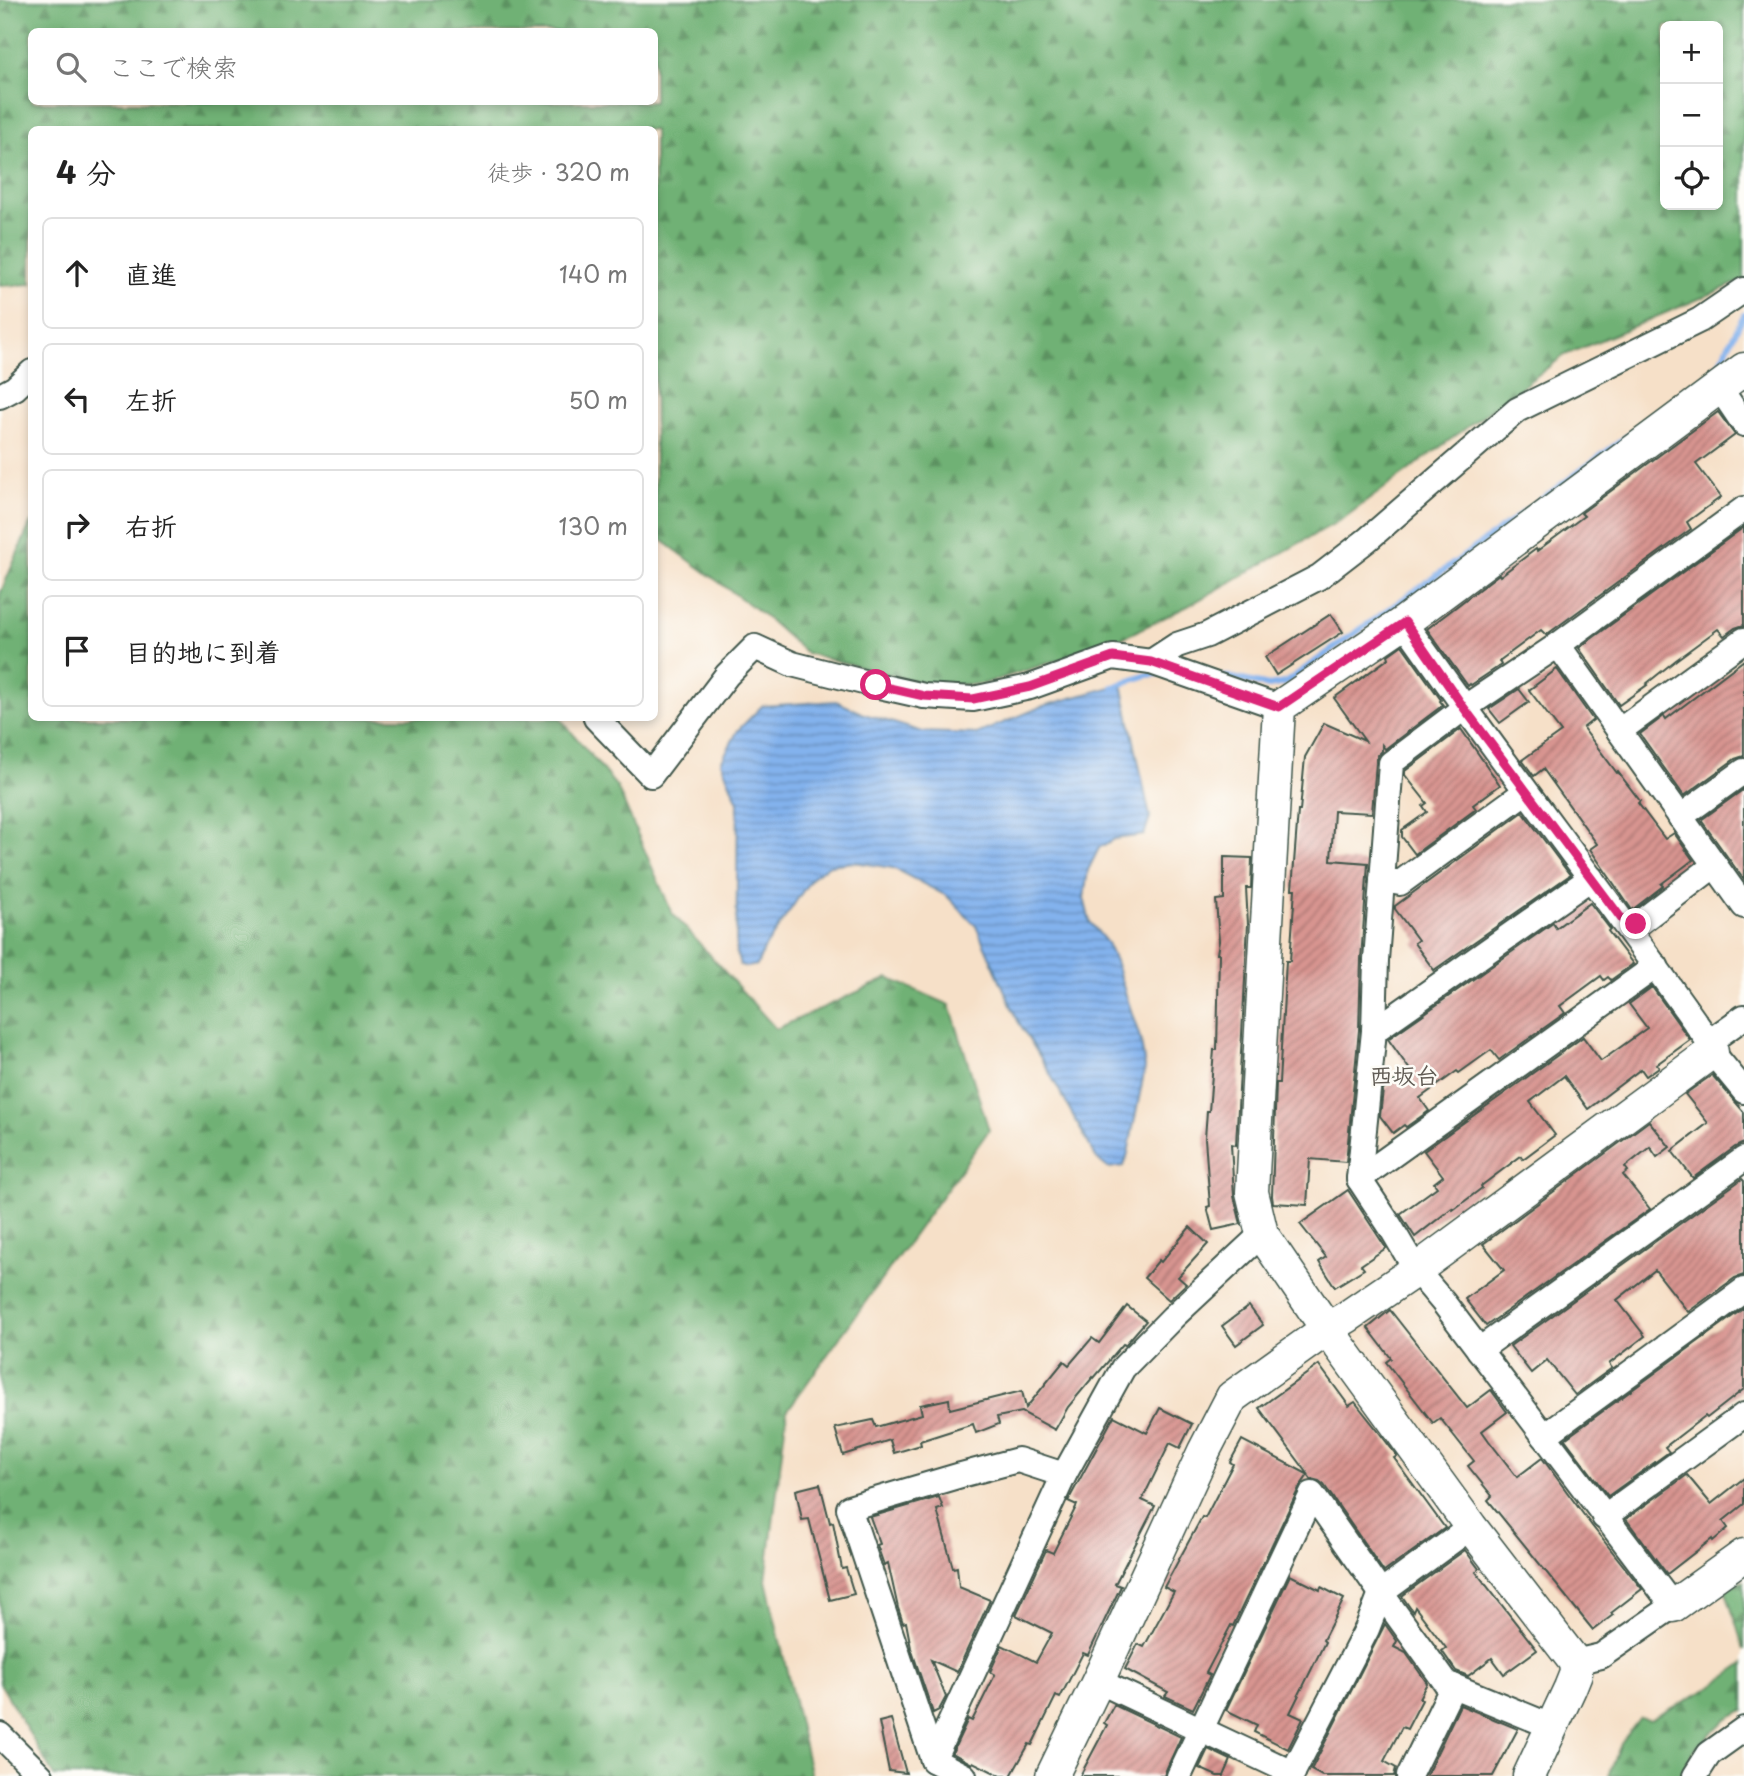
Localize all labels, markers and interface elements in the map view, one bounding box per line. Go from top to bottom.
map controls [1660,21,1723,210]
button: + [1660,21,1723,84]
search box [28,28,658,105]
text: ここで検索 [108,47,238,86]
icon: search [52,48,90,86]
button: − [1660,84,1723,147]
button: locate [1660,147,1723,210]
text: 4 分 [56,149,116,194]
text: 徒歩 · 320 m [487,154,630,189]
icon: ahead [58,254,96,292]
text: 直進 [125,254,177,293]
text: 140 m [559,256,628,291]
icon: left [58,380,96,418]
text: 左折 [125,380,177,419]
text: 50 m [568,382,628,417]
icon: right [58,506,96,544]
text: 右折 [125,506,177,545]
text: 130 m [558,508,628,543]
icon: arrive [58,632,96,670]
text: 目的地に到着 [125,632,281,671]
route start [860,669,891,700]
route end [1620,908,1651,939]
district label: 西坂台 [1370,1057,1439,1092]

